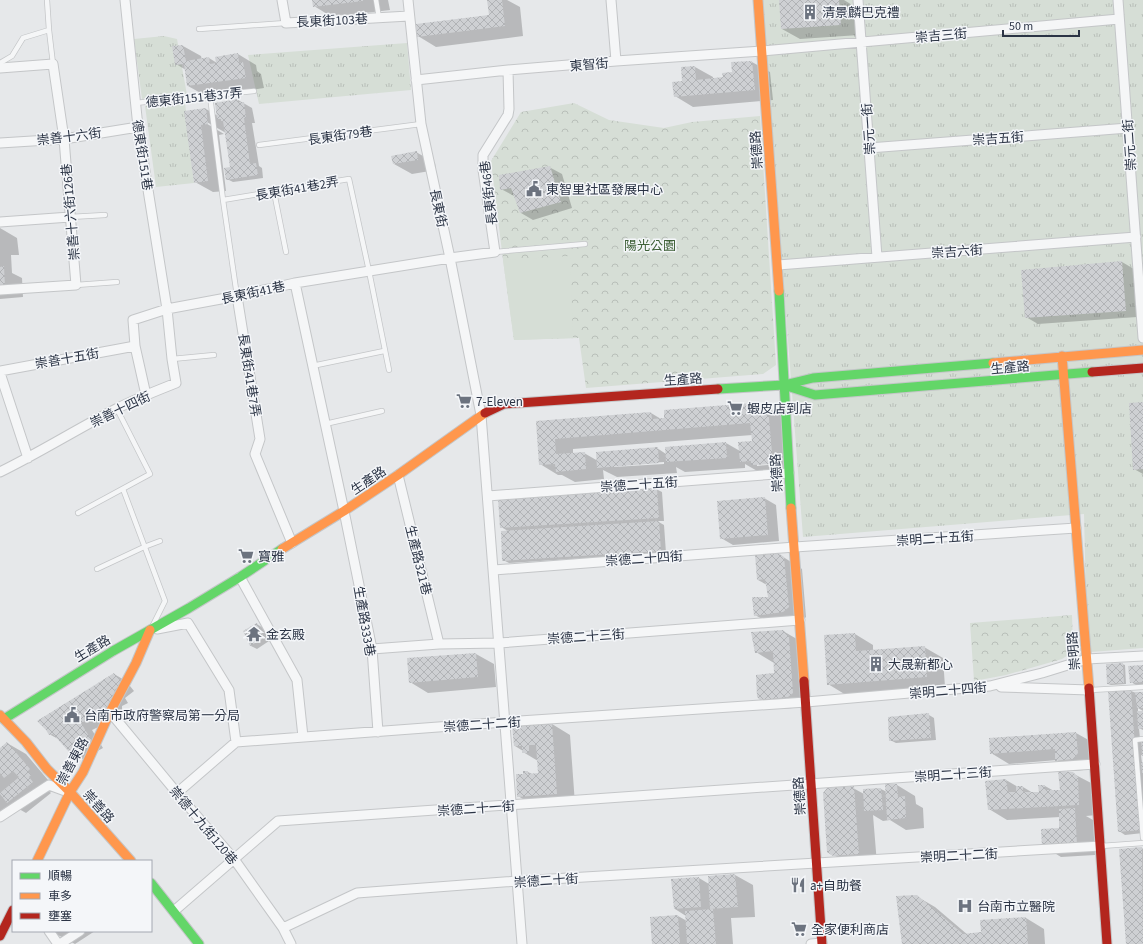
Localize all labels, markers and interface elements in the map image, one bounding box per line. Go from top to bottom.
building icon: 清景麟巴克禮 [801,3,819,21]
place label: 清景麟巴克禮 [822,4,900,22]
street label: 長東街103巷 [296,10,368,32]
scale bar [1003,12,1079,38]
text: 50 m [1009,18,1033,35]
street label: 崇吉三街 [914,25,968,47]
street label: 東智街 [569,54,609,76]
street label: 德東街151巷37弄 [145,84,243,112]
street label: 崇元一街 [858,102,880,156]
street label: 德東街151巷 [128,118,156,192]
street label: 崇元二街 [1119,118,1141,172]
street label: 長東街79巷 [307,123,374,149]
street label: 崇善十六街 [36,124,102,150]
street label: 崇吉五街 [971,128,1025,150]
street label: 崇德路 [747,130,767,170]
street label: 長東街46巷 [476,160,502,226]
street label: 崇善十六街126巷 [58,163,84,261]
street label: 長東街41巷2弄 [254,173,340,205]
public building icon: 東智里社區發展中心 [525,180,543,198]
place label: 東智里社區發展中心 [546,181,663,199]
street label: 長東街 [425,187,451,229]
park label: 陽光公園 [624,237,676,255]
street label: 崇吉六街 [930,241,984,263]
street label: 長東街41巷 [220,277,287,309]
street label: 長東街41巷7弄 [234,332,265,418]
street label: 崇善十五街 [34,344,101,373]
street label: 生產路 [990,357,1030,379]
street label: 生產路 [663,370,703,390]
street label: 崇善十四街 [87,388,154,432]
supermarket icon: 7-Eleven [455,392,473,410]
place label: 7-Eleven [476,393,523,411]
supermarket icon: 蝦皮店到店 [726,399,744,417]
place label: 蝦皮店到店 [747,400,812,418]
street label: 崇德路 [767,453,787,493]
street label: 生產路 [347,462,390,499]
street label: 崇德二十五街 [600,473,679,497]
street label: 生產路321巷 [401,523,435,597]
street label: 崇明二十五街 [896,527,975,551]
supermarket icon: 寶雅 [237,547,255,565]
street label: 崇德二十四街 [605,547,684,571]
place label: 寶雅 [258,548,284,566]
street label: 生產路333巷 [349,584,379,658]
temple icon: 金玄殿 [245,625,263,643]
street label: 崇德二十三街 [547,625,626,649]
place label: 金玄殿 [266,626,305,644]
street label: 生產路 [71,631,114,667]
street label: 崇明路 [1063,631,1085,671]
building icon: 大晟新都心 [867,655,885,673]
place label: 大晟新都心 [888,656,953,674]
street label: 崇明二十四街 [908,679,988,703]
public building icon: 台南市政府警察局第一分局 [63,706,81,724]
place label: 台南市政府警察局第一分局 [84,707,240,725]
street label: 崇德二十二街 [443,713,522,737]
street label: 崇善東路 [53,734,93,789]
street label: 崇明二十三街 [914,763,993,787]
street label: 崇德路 [790,776,810,816]
street label: 崇德十九街120巷 [165,783,241,869]
street label: 崇善路 [79,786,118,827]
street label: 崇德二十一街 [437,797,516,821]
street label: 崇明二十二街 [920,845,998,867]
legend [12,860,152,932]
text: 順暢 [48,868,72,885]
street label: 崇德二十街 [513,870,579,892]
restaurant icon: a+自助餐 [789,876,807,894]
place label: a+自助餐 [810,877,862,895]
text: 車多 [48,888,72,905]
hospital icon: 台南市立醫院 [956,897,974,915]
place label: 台南市立醫院 [977,898,1055,916]
text: 壅塞 [48,908,72,925]
supermarket icon: 全家便利商店 [790,920,808,938]
place label: 全家便利商店 [811,921,889,939]

